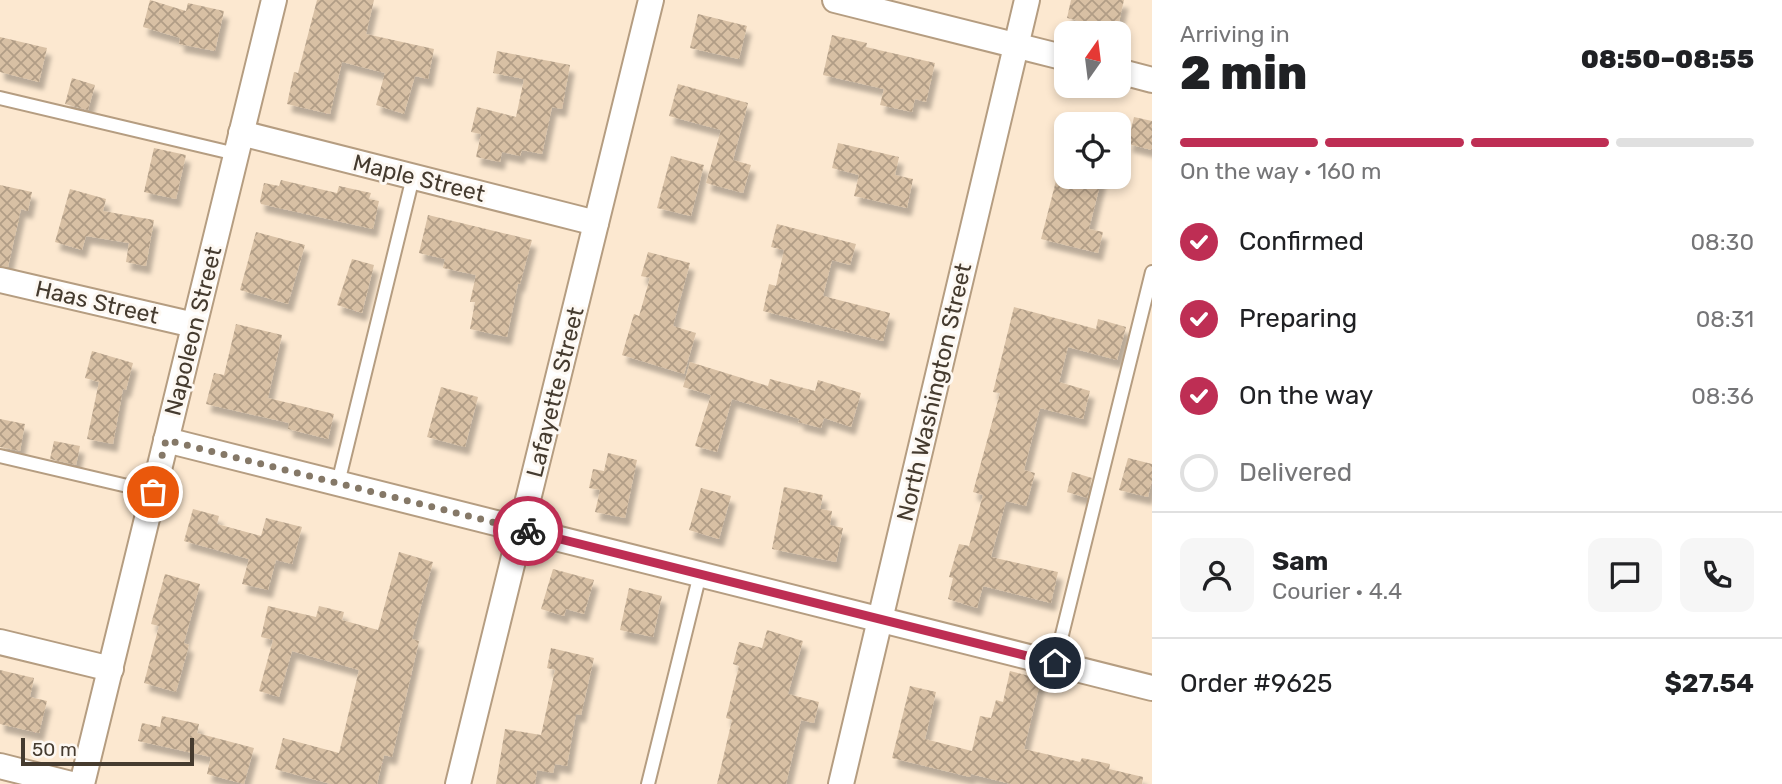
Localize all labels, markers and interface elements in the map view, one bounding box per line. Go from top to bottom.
text: Arriving in [1180,20,1290,48]
north arrow [1054,21,1130,98]
map controls [1054,21,1131,189]
text: 08:50–08:55 [1581,44,1754,75]
text: 2 min [1180,46,1307,101]
button: locate [1054,112,1131,189]
street label: Maple Street [350,148,488,208]
text: On the way · 160 m [1180,157,1382,185]
icon: check [1180,223,1218,261]
text: Confirmed [1239,226,1364,257]
text: 08:30 [1690,228,1754,256]
street label: Napoleon Street [158,244,228,418]
street label: North Washington Street [891,260,977,524]
street label: Haas Street [33,274,161,330]
icon: check [1180,300,1218,338]
text: Preparing [1239,303,1357,334]
street label: Lafayette Street [520,304,590,480]
text: 08:31 [1696,305,1754,333]
icon: check [1180,377,1218,415]
text: On the way [1239,380,1373,411]
text: 08:36 [1691,382,1754,410]
text: Delivered [1239,457,1352,488]
pin [123,462,183,522]
icon: bag [134,473,172,511]
courier [493,496,563,566]
icon: bike [509,512,547,550]
button: person [1180,538,1254,612]
button: chat [1588,538,1662,612]
button: phone [1680,538,1754,612]
text: Sam [1272,546,1328,577]
text: Courier · 4.4 [1272,577,1402,605]
pin [1025,633,1085,693]
icon: home [1036,644,1074,682]
text: Order #9625 [1180,668,1333,699]
text: $27.54 [1664,668,1754,699]
scale bar [21,735,194,767]
text: 50 m [32,738,77,761]

